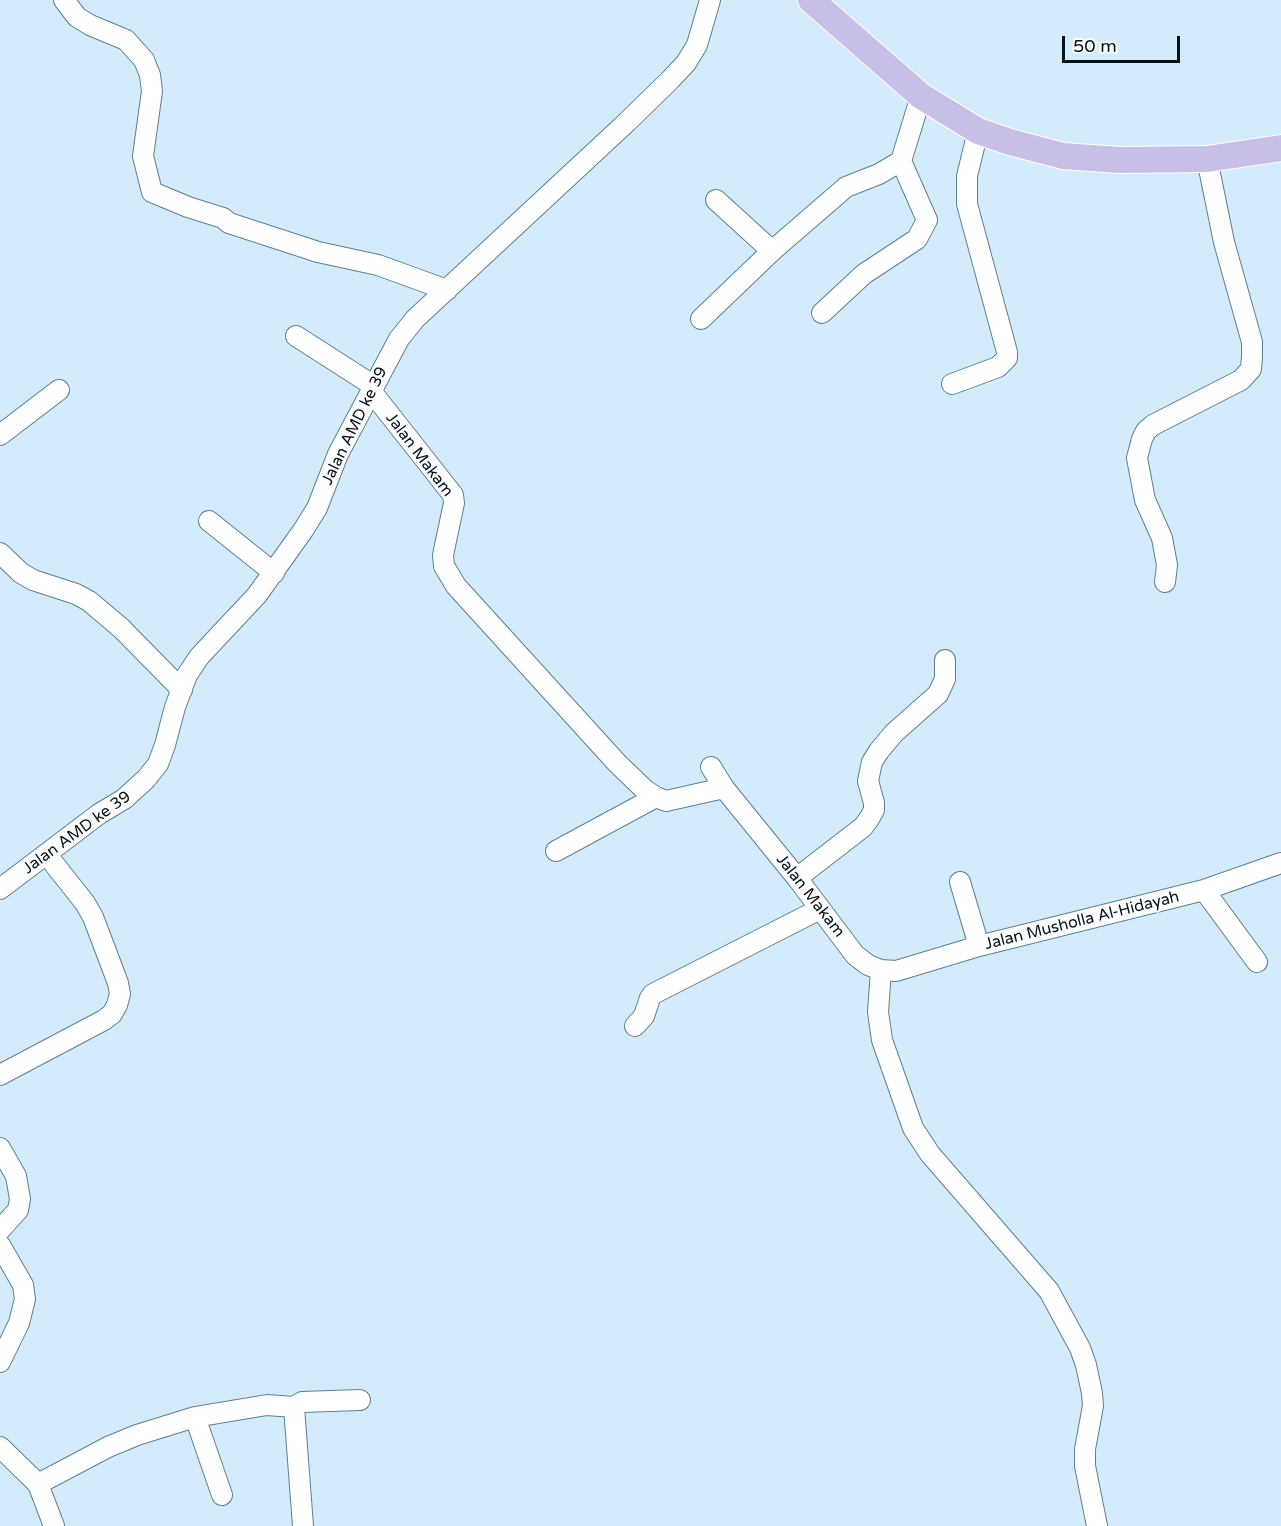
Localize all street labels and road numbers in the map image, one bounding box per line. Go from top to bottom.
street label: Jalan AMD ke 39 [318,364,392,488]
street label: Jalan Makam [381,409,457,501]
street label: Jalan AMD ke 39 [19,787,135,879]
street label: Jalan Makam [772,851,848,941]
street label: Jalan Musholla Al-Hidayah [983,887,1181,955]

